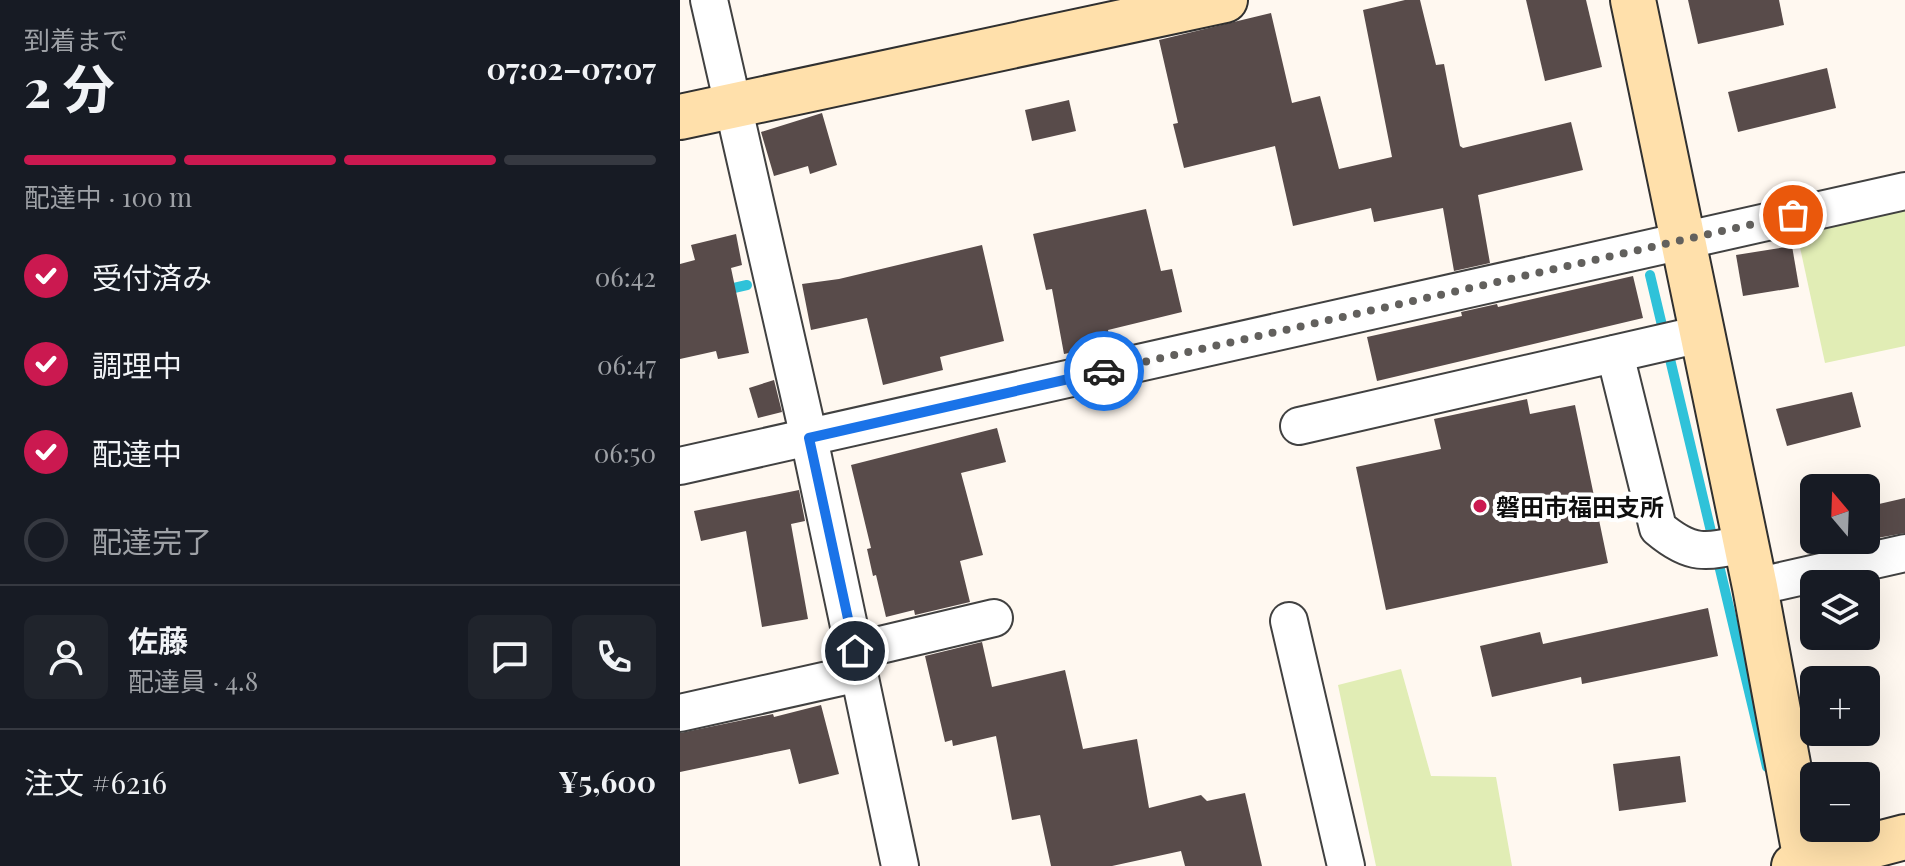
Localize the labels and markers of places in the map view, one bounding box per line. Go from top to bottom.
pin [1759,181,1827,249]
place label: 磐田市福田支所 [1496,490,1664,522]
marker: 磐田市福田支所 [1471,497,1489,515]
pin [821,617,889,685]

